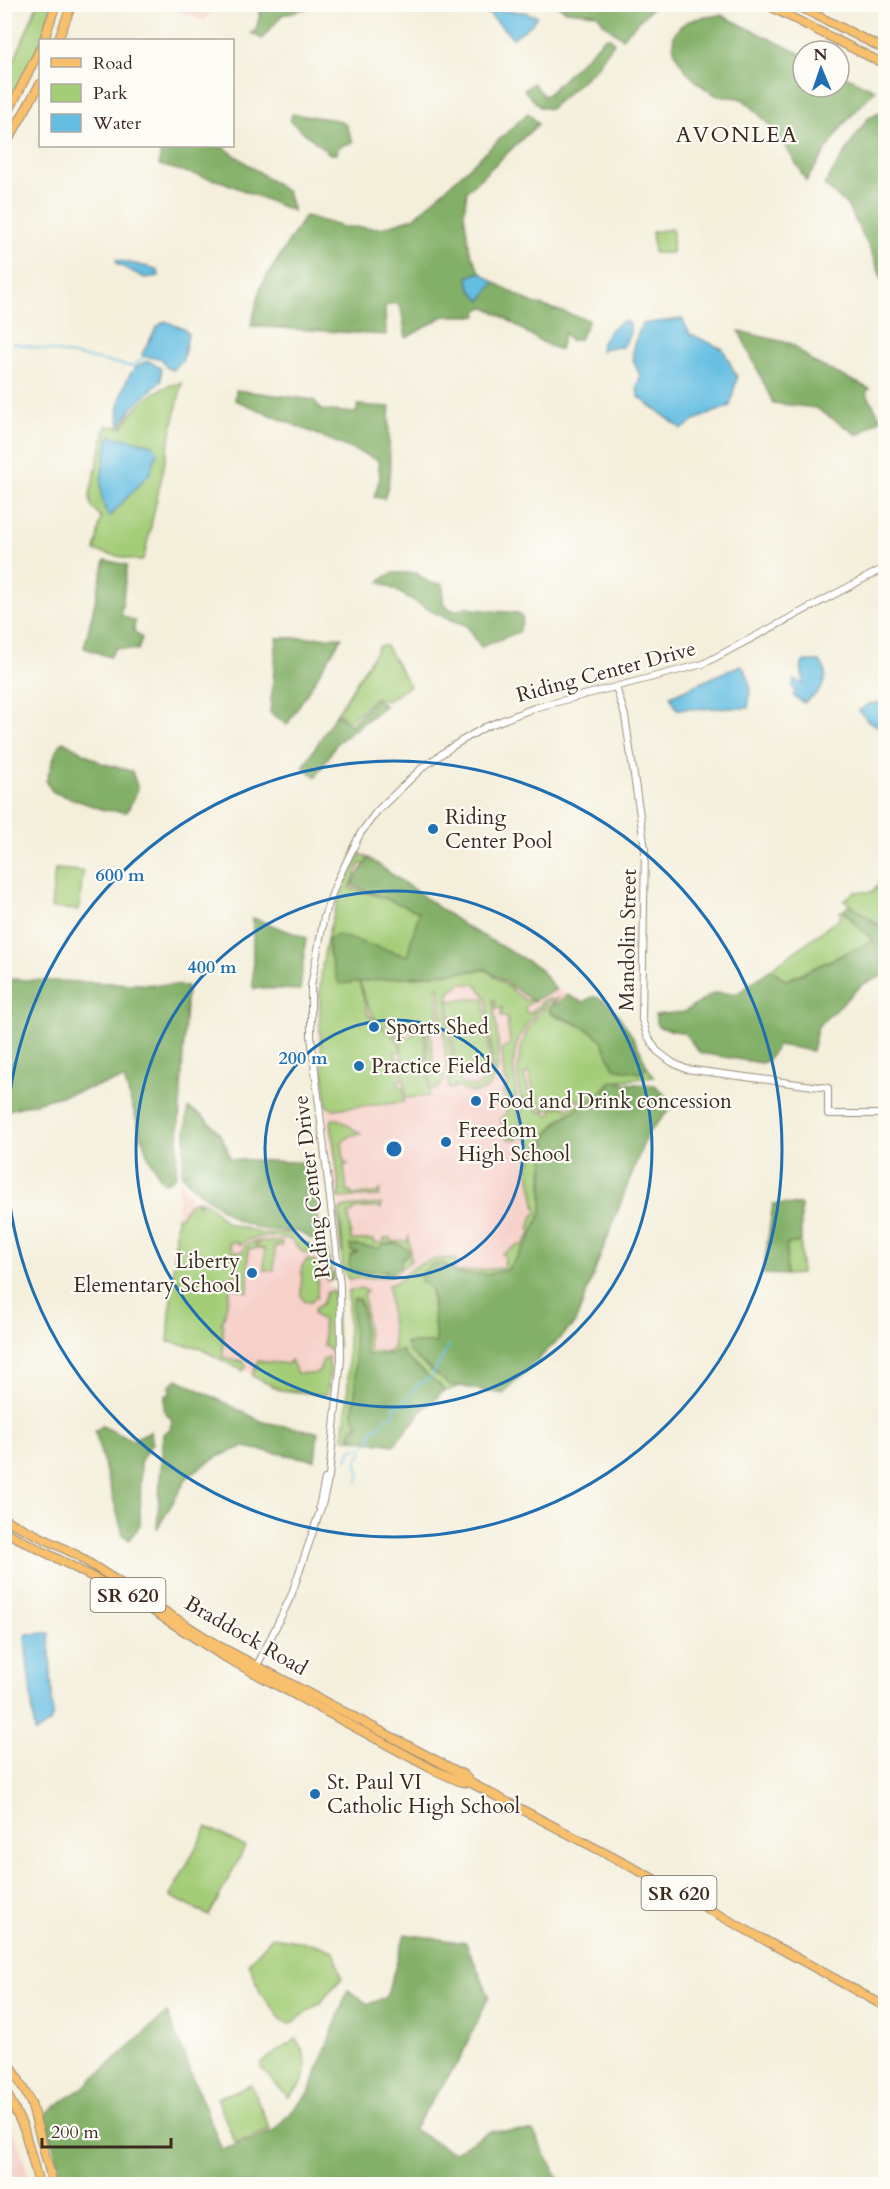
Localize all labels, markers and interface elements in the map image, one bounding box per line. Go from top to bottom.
legend [39,39,234,147]
north arrow [791,39,851,99]
text: N [813,44,828,66]
text: Road [93,51,133,76]
text: Park [93,81,128,106]
text: Water [92,111,142,136]
district label: AVONLEA [676,120,798,150]
street label: Riding Center Drive [513,634,699,710]
place label: Riding Center Pool [445,803,552,856]
marker: Riding Center Pool [426,822,440,836]
text: 600 m [95,863,145,888]
street label: Mandolin Street [612,868,644,1012]
text: 400 m [187,955,237,980]
place label: Sports Shed [386,1013,489,1042]
marker: Sports Shed [367,1020,381,1034]
text: 200 m [278,1046,328,1071]
place label: Practice Field [371,1052,491,1081]
marker: Practice Field [352,1059,366,1073]
place label: Food and Drink concession [488,1087,732,1116]
street label: Riding Center Drive [286,1094,338,1280]
marker: Food and Drink concession [469,1094,483,1108]
place label: Freedom High School [458,1116,570,1169]
marker: Freedom High School [439,1135,453,1149]
centre of rings [384,1139,404,1159]
place label: Liberty Elementary School [73,1247,240,1300]
marker: Liberty Elementary School [245,1266,259,1280]
road number: SR 620 [90,1578,166,1612]
street label: Braddock Road [179,1589,313,1683]
place label: St. Paul VI Catholic High School [327,1768,520,1821]
marker: St. Paul VI Catholic High School [308,1787,322,1801]
road number: SR 620 [642,1876,716,1910]
scale bar [42,2111,171,2149]
text: 200 m [51,2120,99,2145]

